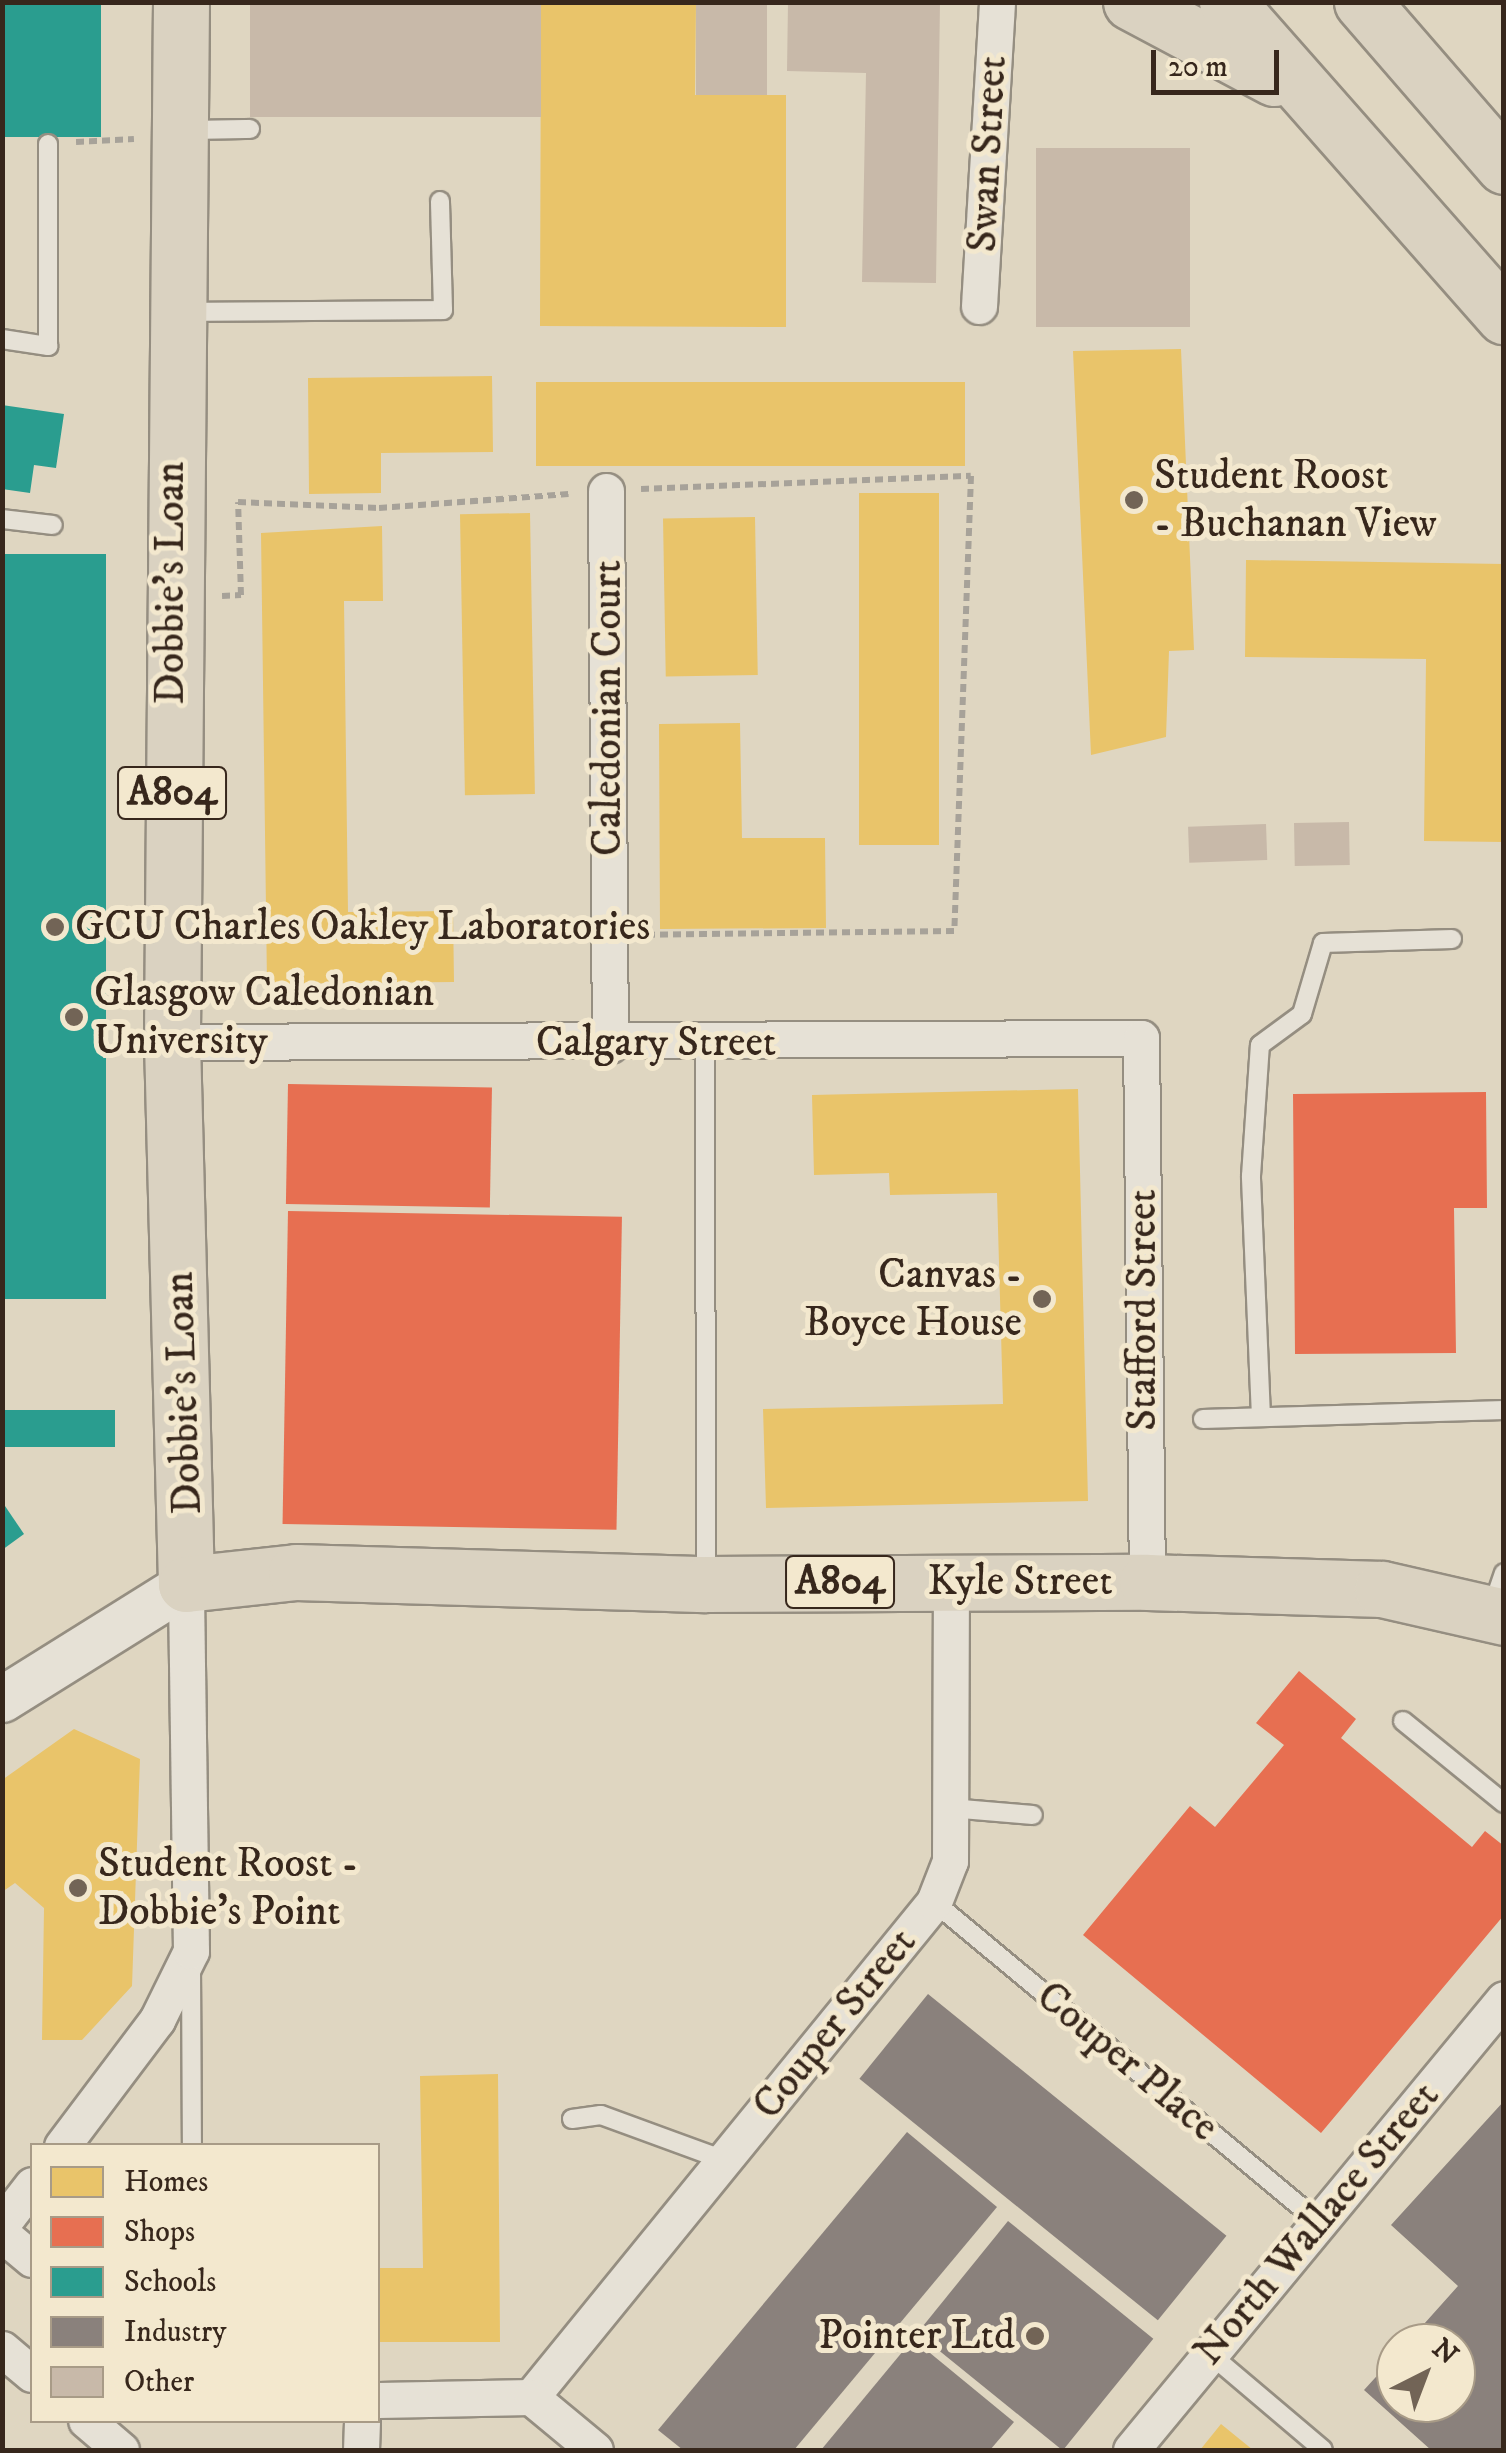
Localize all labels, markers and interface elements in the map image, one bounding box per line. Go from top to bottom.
scale bar [1156,30,1284,92]
text: 20 m [1168,49,1228,86]
street label: Swan Street [958,55,1018,253]
place label: Student Roost - Buchanan View [1154,451,1437,550]
street label: Dobbie's Loan [146,462,196,704]
marker: Student Roost - Buchanan View [1123,489,1145,511]
street label: Caledonian Court [583,560,633,856]
road number: A804 [117,758,227,828]
place label: GCU Charles Oakley Laboratories [75,902,650,952]
marker: GCU Charles Oakley Laboratories [44,916,66,938]
place label: Glasgow Caledonian University [94,968,434,1066]
marker: Glasgow Caledonian University [63,1006,85,1028]
street label: Calgary Street [536,1018,776,1068]
street label: Stafford Street [1118,1189,1168,1431]
place label: Canvas - Boyce House [804,1250,1022,1348]
street label: Dobbie's Loan [155,1271,213,1515]
marker: Canvas - Boyce House [1031,1288,1053,1310]
road number: A804 [785,1547,895,1617]
street label: Kyle Street [927,1557,1113,1607]
place label: Student Roost - Dobbie's Point [98,1839,358,1938]
marker: Student Roost - Dobbie's Point [67,1877,89,1899]
street label: Couper Street [743,1918,927,2130]
street label: Couper Place [1026,1971,1228,2153]
street label: North Wallace Street [1184,2072,1450,2376]
legend [30,2143,380,2423]
text: Homes [124,2164,208,2201]
text: Shops [124,2214,195,2251]
text: Schools [124,2264,216,2301]
place label: Pointer Ltd [818,2311,1015,2361]
text: Industry [124,2314,226,2351]
north arrow [1376,2323,1476,2423]
marker: Pointer Ltd [1024,2325,1046,2347]
text: Other [124,2364,194,2401]

